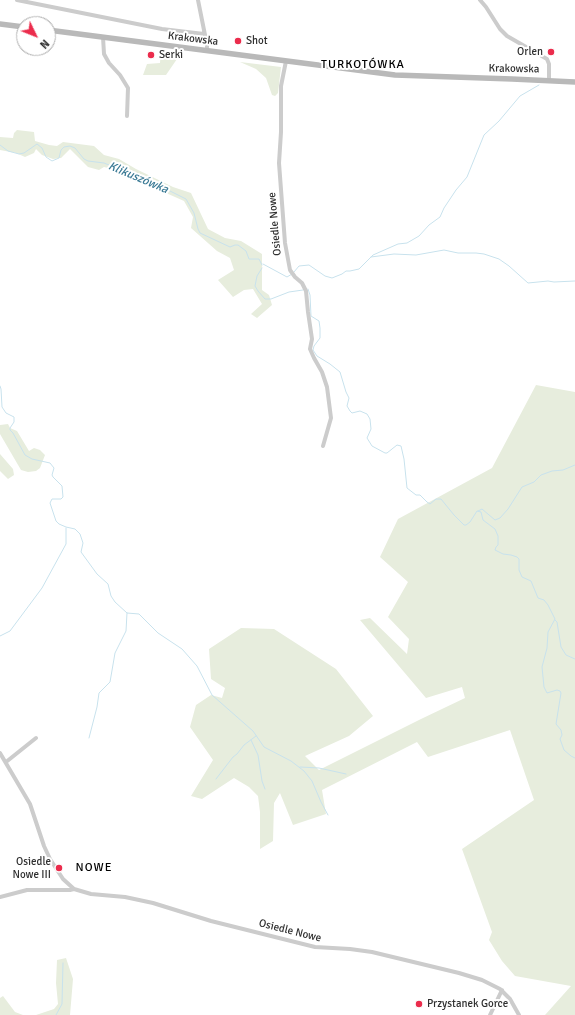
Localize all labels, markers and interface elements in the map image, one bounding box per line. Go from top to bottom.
north arrow [16,16,56,56]
street label: Krakowska [167,29,219,49]
place label: Shot [246,34,268,48]
marker: Shot [233,36,243,46]
text: N [37,37,52,51]
place label: Orlen [517,45,543,59]
marker: Orlen [546,47,556,57]
place label: Serki [159,48,183,62]
marker: Serki [146,50,156,60]
district label: TURKOTÓWKA [321,58,405,72]
street label: Krakowska [488,62,540,76]
water label: Klikuszówka [106,159,170,197]
street label: Osiedle Nowe [266,192,284,256]
place label: Osiedle Nowe III [13,855,51,881]
district label: NOWE [75,861,113,875]
marker: Osiedle Nowe III [54,863,64,873]
street label: Osiedle Nowe [257,917,323,945]
place label: Przystanek Gorce [427,997,508,1011]
marker: Przystanek Gorce [414,999,424,1009]

